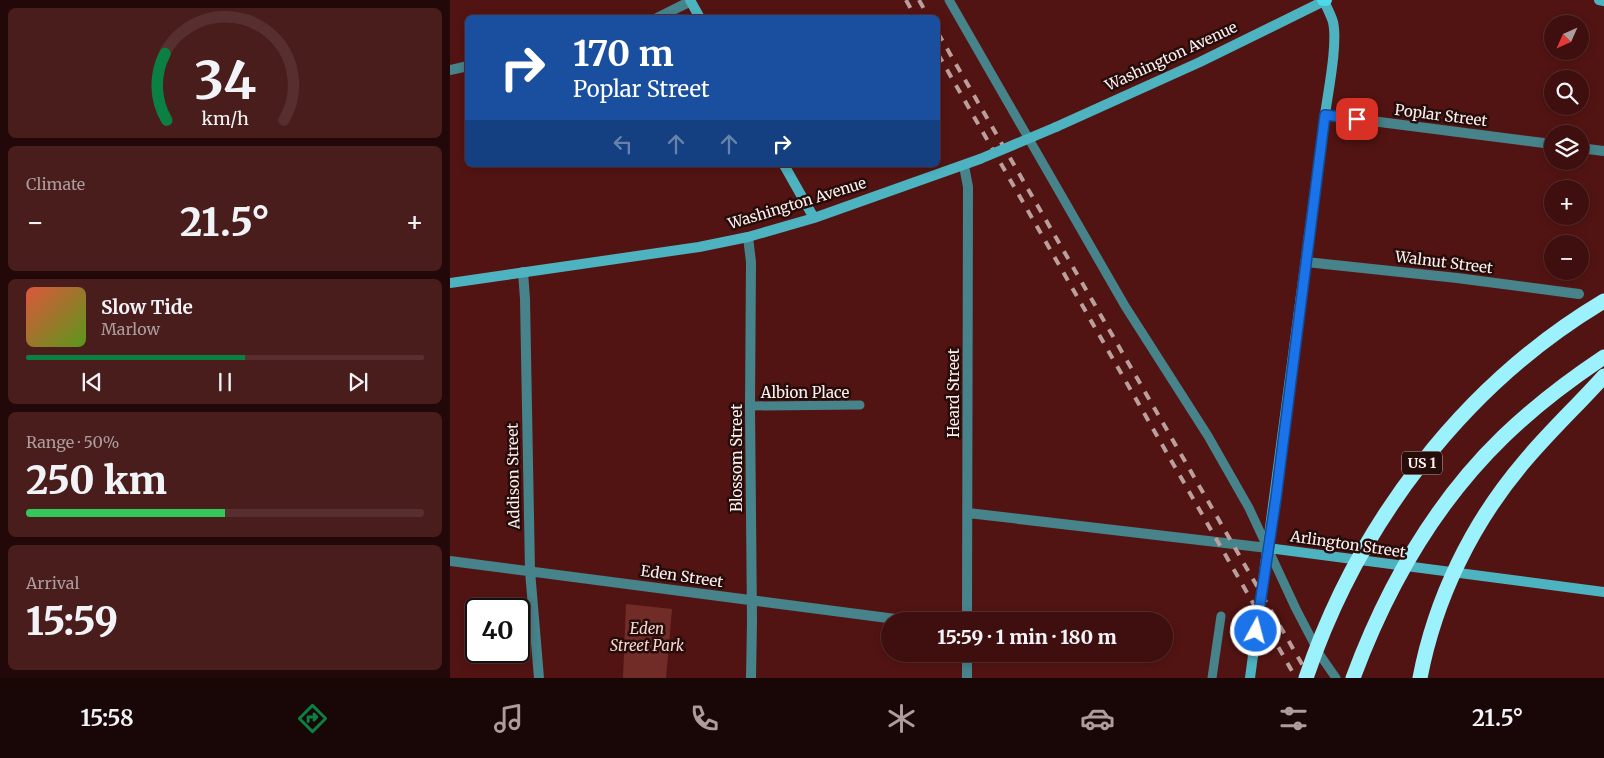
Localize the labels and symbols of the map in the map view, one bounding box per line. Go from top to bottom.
north arrow [1544,15,1589,60]
street label: Washington Avenue [1101,17,1240,95]
pin [1336,98,1378,140]
street label: Poplar Street [1394,100,1489,130]
street label: Washington Avenue [725,173,869,233]
street label: Walnut Street [1393,246,1494,277]
street label: Heard Street [944,348,963,438]
street label: Albion Place [760,383,850,402]
street label: Blossom Street [727,404,746,512]
street label: Addison Street [503,423,523,530]
road number: US 1 [1402,452,1442,474]
street label: Arlington Street [1288,526,1407,562]
street label: Eden Street [640,561,725,591]
speed limit sign: 40 [465,598,530,663]
position arrow [1229,604,1281,656]
park label: Eden Street Park [610,619,685,655]

